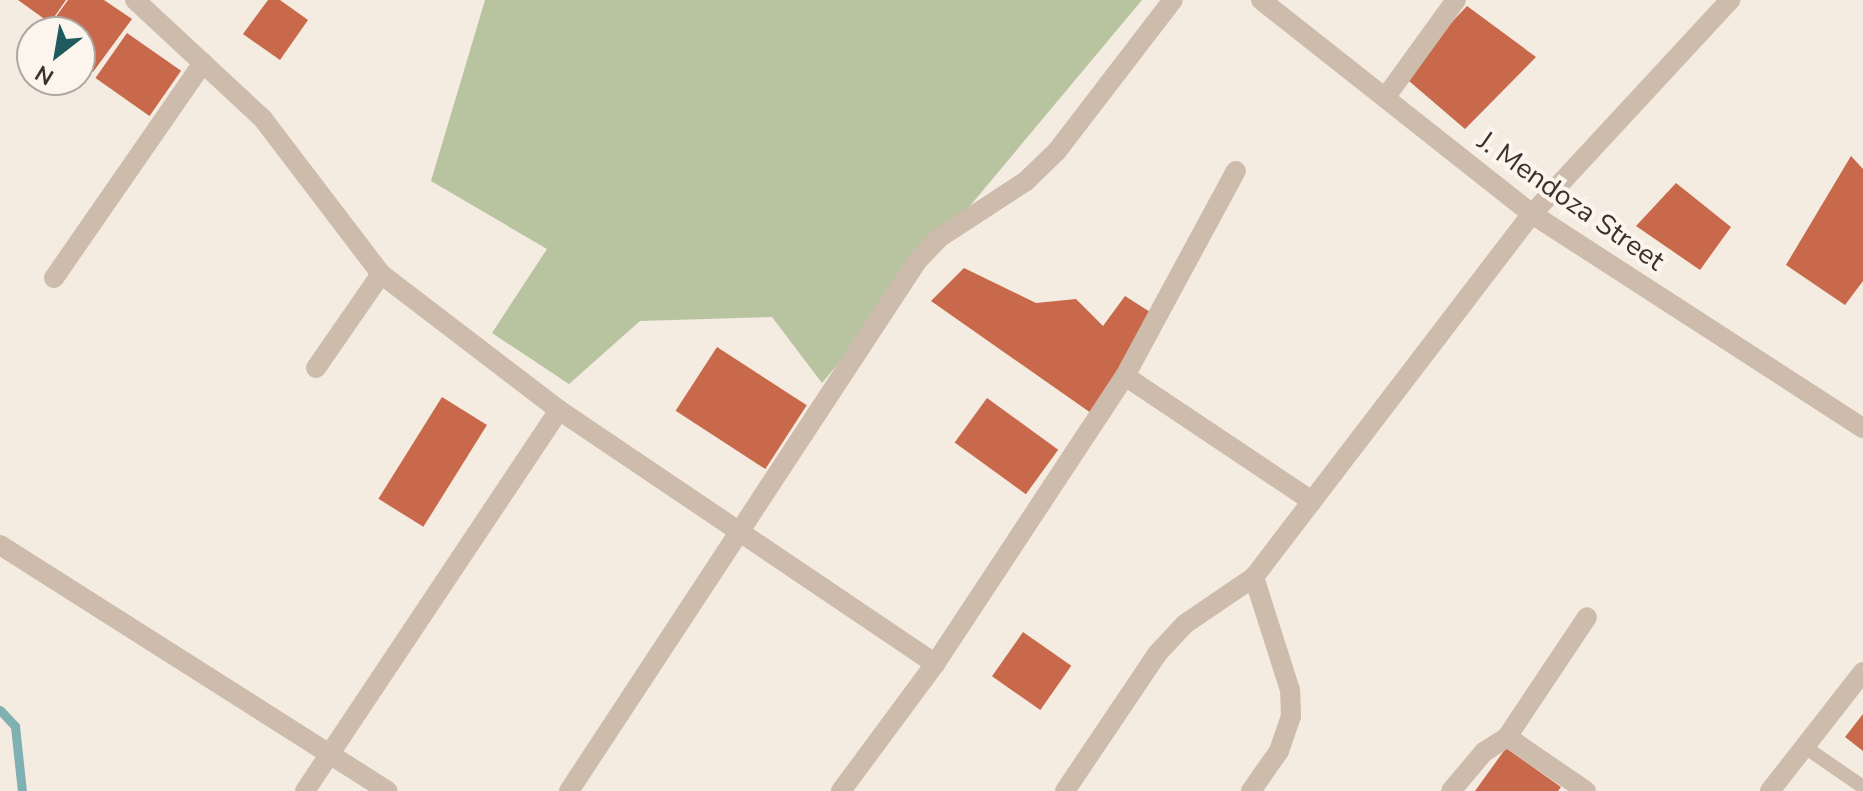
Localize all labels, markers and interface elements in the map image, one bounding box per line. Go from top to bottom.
north arrow [16,16,96,96]
text: N [30,58,59,92]
street label: J. Mendoza Street [1471,124,1671,278]

